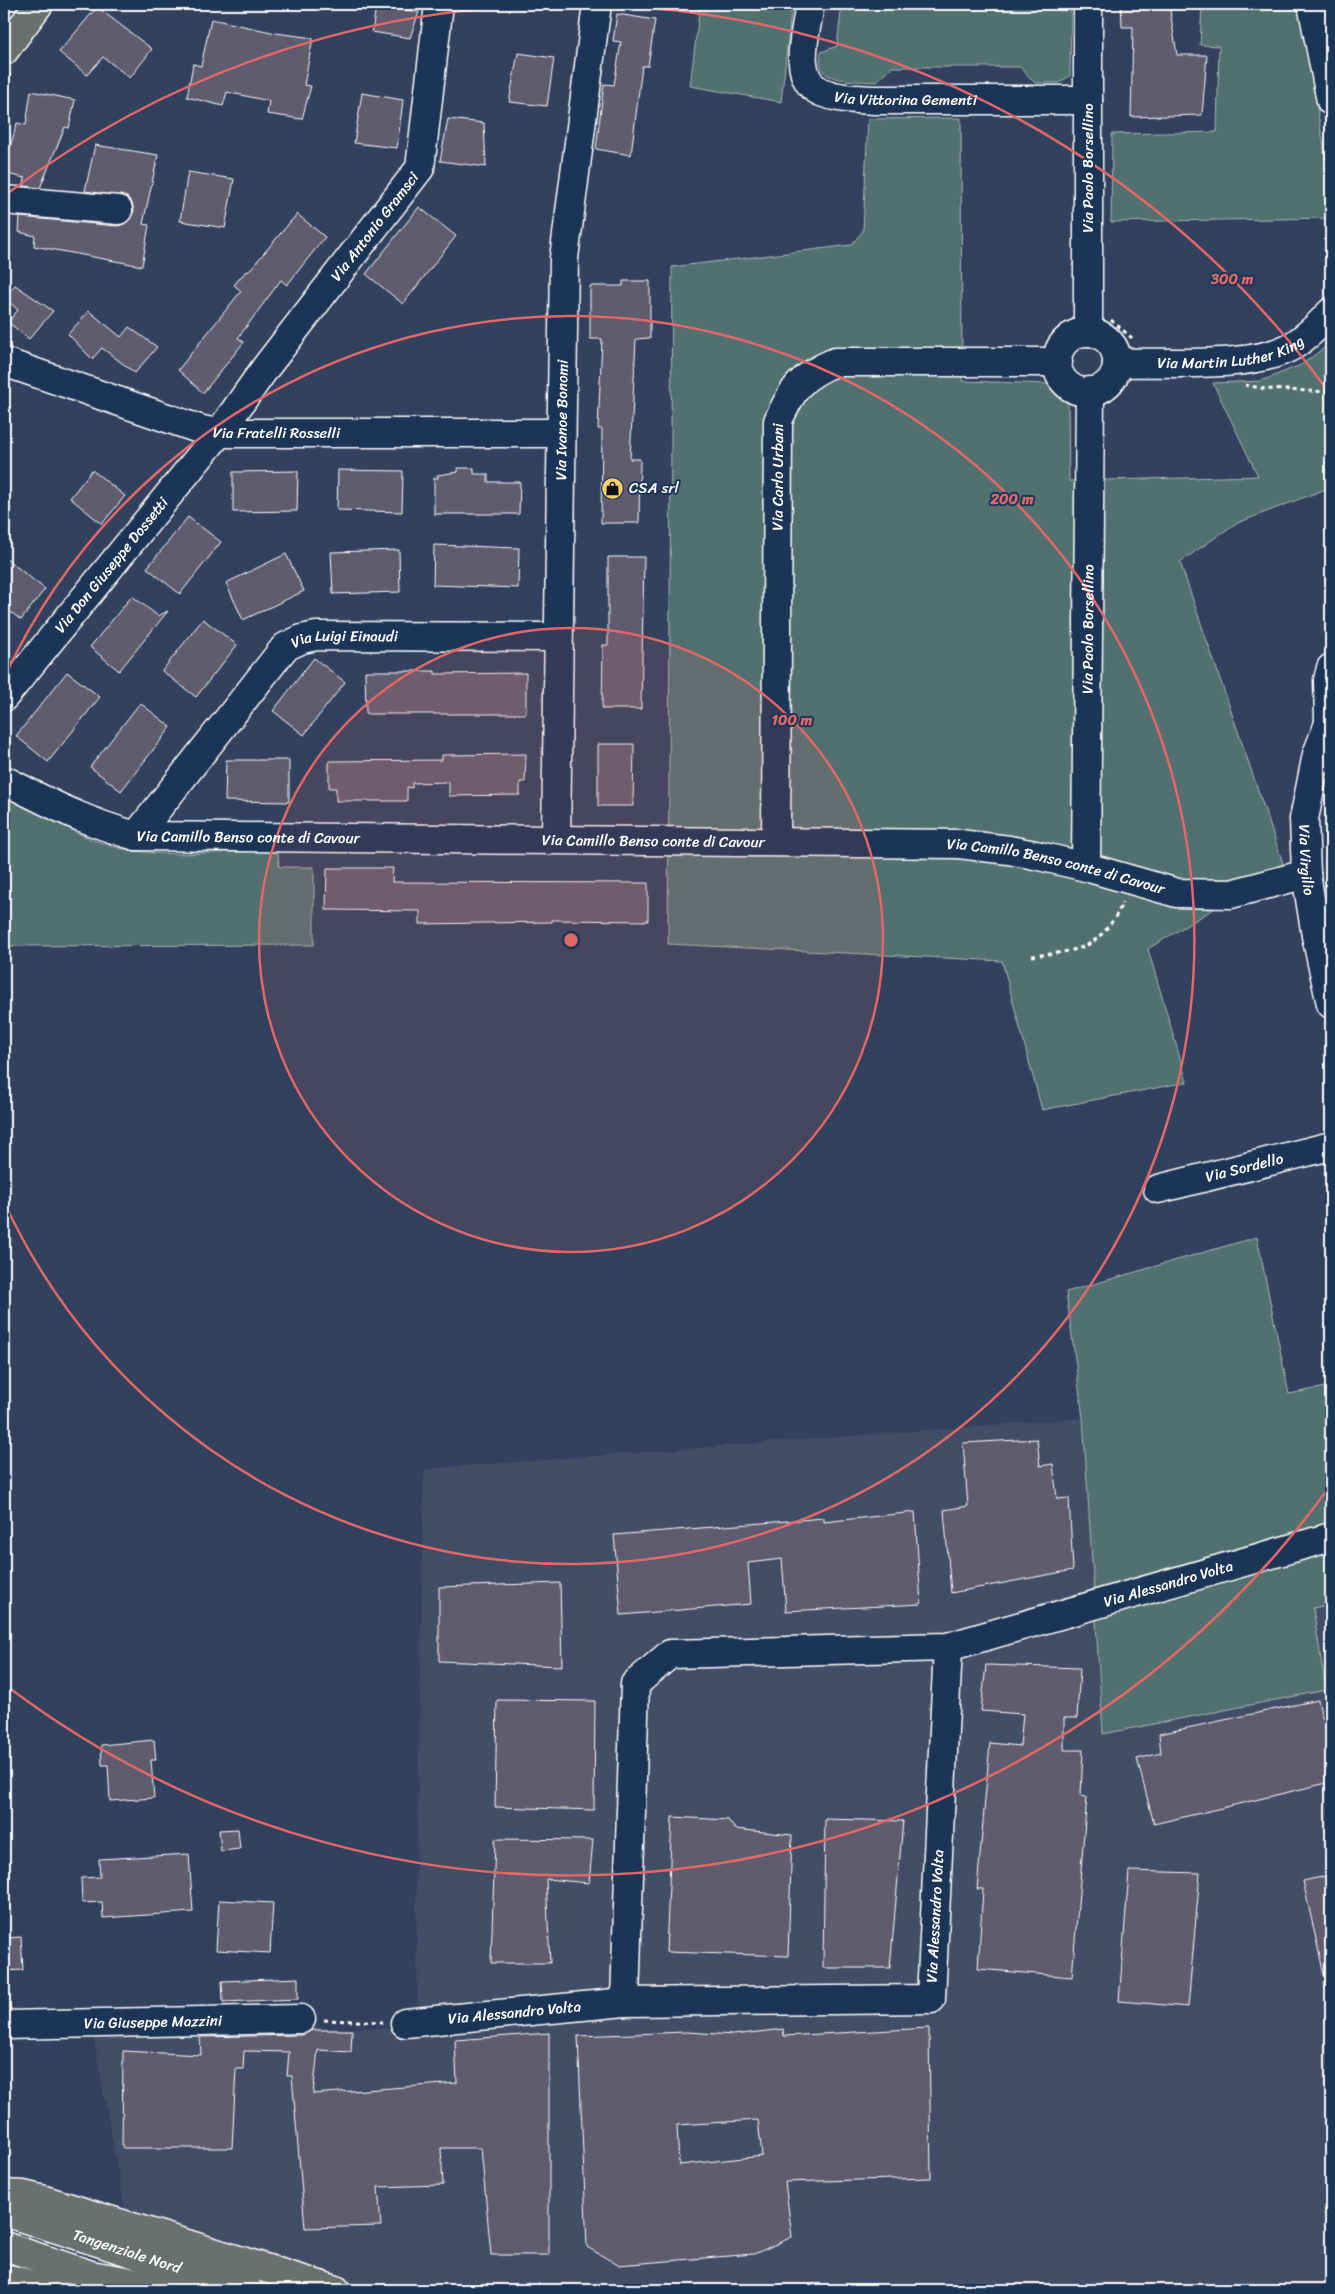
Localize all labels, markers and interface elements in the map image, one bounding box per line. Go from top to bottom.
street label: Via Vittorina Gementi [832,83,978,113]
street label: Via Paolo Borsellino [1075,103,1101,233]
street label: Via Antonio Gramsci [324,166,426,287]
text: 300 m [1210,266,1254,292]
street label: Via Martin Luther King [1157,328,1310,376]
street label: Via Ivanoe Bonomi [548,359,576,481]
street label: Via Fratelli Rosselli [211,419,341,446]
street label: Via Carlo Urbani [764,422,791,531]
place label: CSA srl [629,475,680,501]
shop icon: CSA srl [601,476,625,500]
text: 200 m [989,486,1034,512]
street label: Via Don Giuseppe Dossetti [48,491,175,639]
street label: Via Paolo Borsellino [1074,564,1102,694]
street label: Via Luigi Einaudi [286,623,399,656]
text: 100 m [772,707,813,733]
street label: Via Camillo Benso conte di Cavour [137,823,361,851]
street label: Via Virgilio [1291,824,1322,898]
street label: Via Camillo Benso conte di Cavour [542,827,766,855]
street label: Via Camillo Benso conte di Cavour [947,831,1169,902]
centre of rings [562,931,580,949]
street label: Via Sordello [1203,1145,1286,1190]
street label: Via Alessandro Volta [1101,1553,1237,1615]
street label: Via Alessandro Volta [919,1848,951,1983]
street label: Via Alessandro Volta [447,1993,583,2032]
street label: Via Giuseppe Mazzini [84,2008,223,2036]
street label: Tangenziale Nord [69,2222,186,2281]

